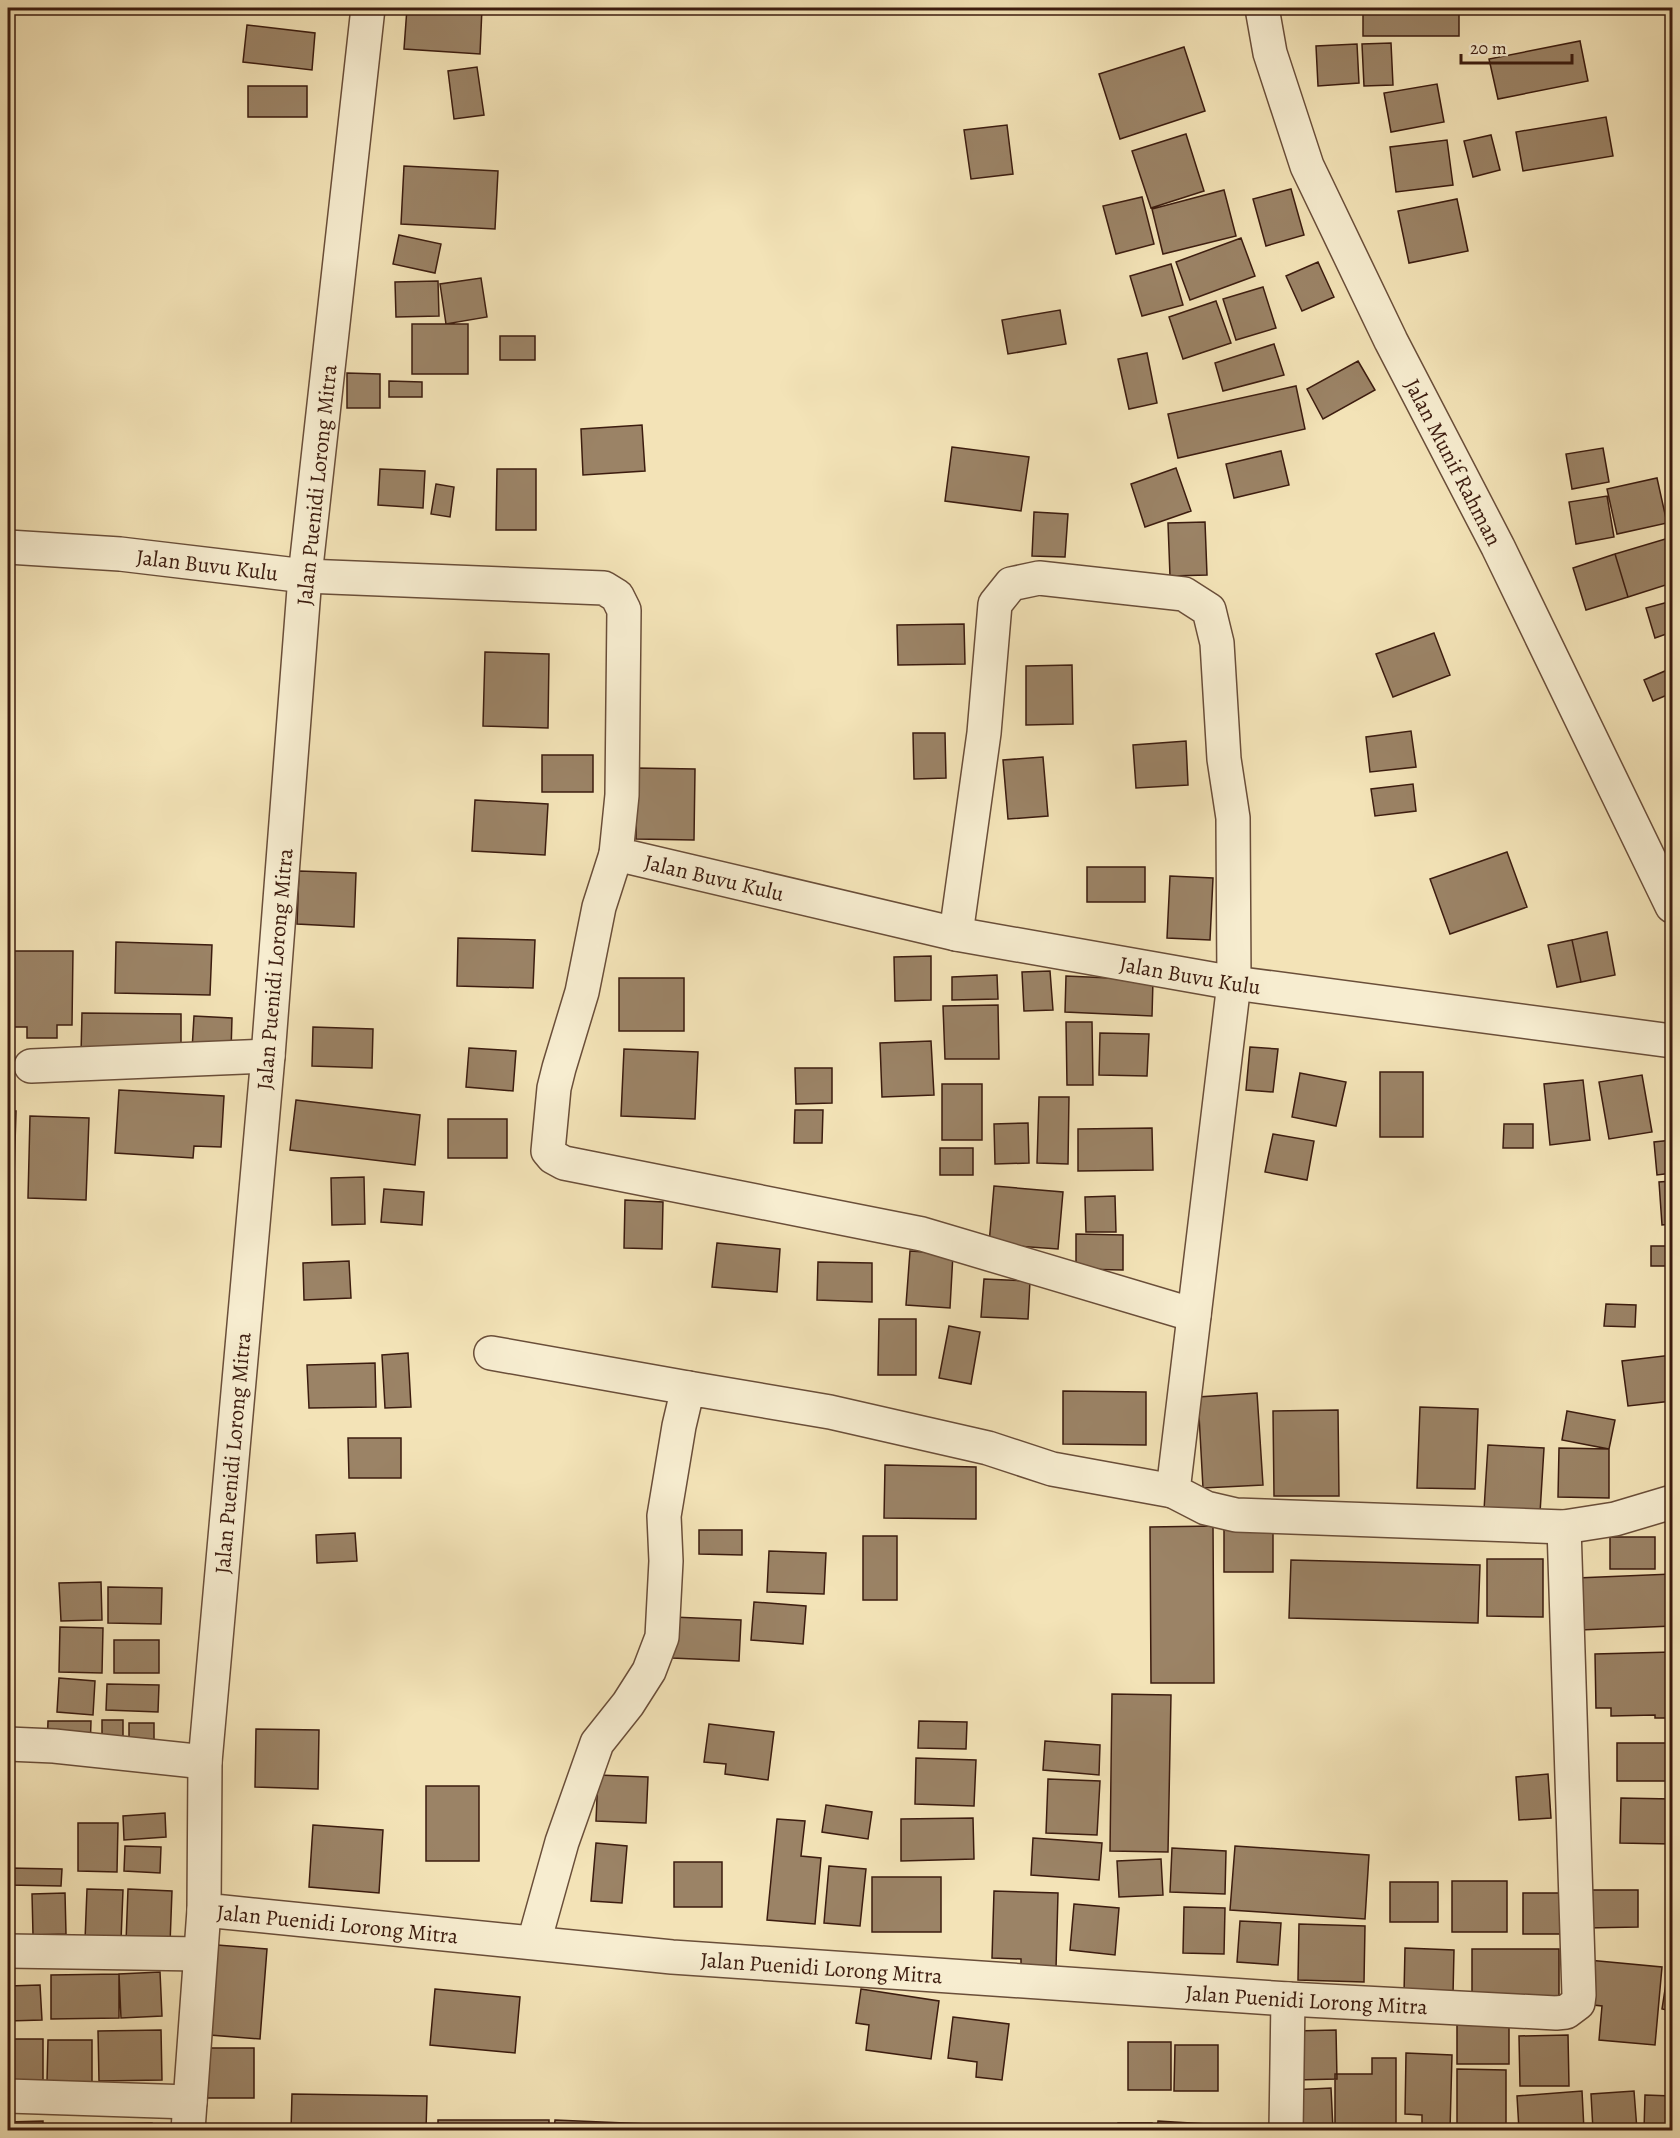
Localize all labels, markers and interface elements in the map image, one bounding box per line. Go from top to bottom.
scale bar [1461,27,1572,65]
text: 20 m [1470,36,1507,60]
street label: Jalan Puenidi Lorong Mitra [289,362,345,607]
street label: Jalan Munif Rahman [1397,374,1509,551]
street label: Jalan Buvu Kulu [134,542,280,589]
street label: Jalan Puenidi Lorong Mitra [249,846,301,1091]
street label: Jalan Buvu Kulu [641,847,787,909]
street label: Jalan Buvu Kulu [1117,949,1262,1002]
street label: Jalan Puenidi Lorong Mitra [207,1330,259,1575]
street label: Jalan Puenidi Lorong Mitra [215,1897,460,1952]
street label: Jalan Puenidi Lorong Mitra [699,1945,944,1991]
street label: Jalan Puenidi Lorong Mitra [1184,1978,1429,2022]

